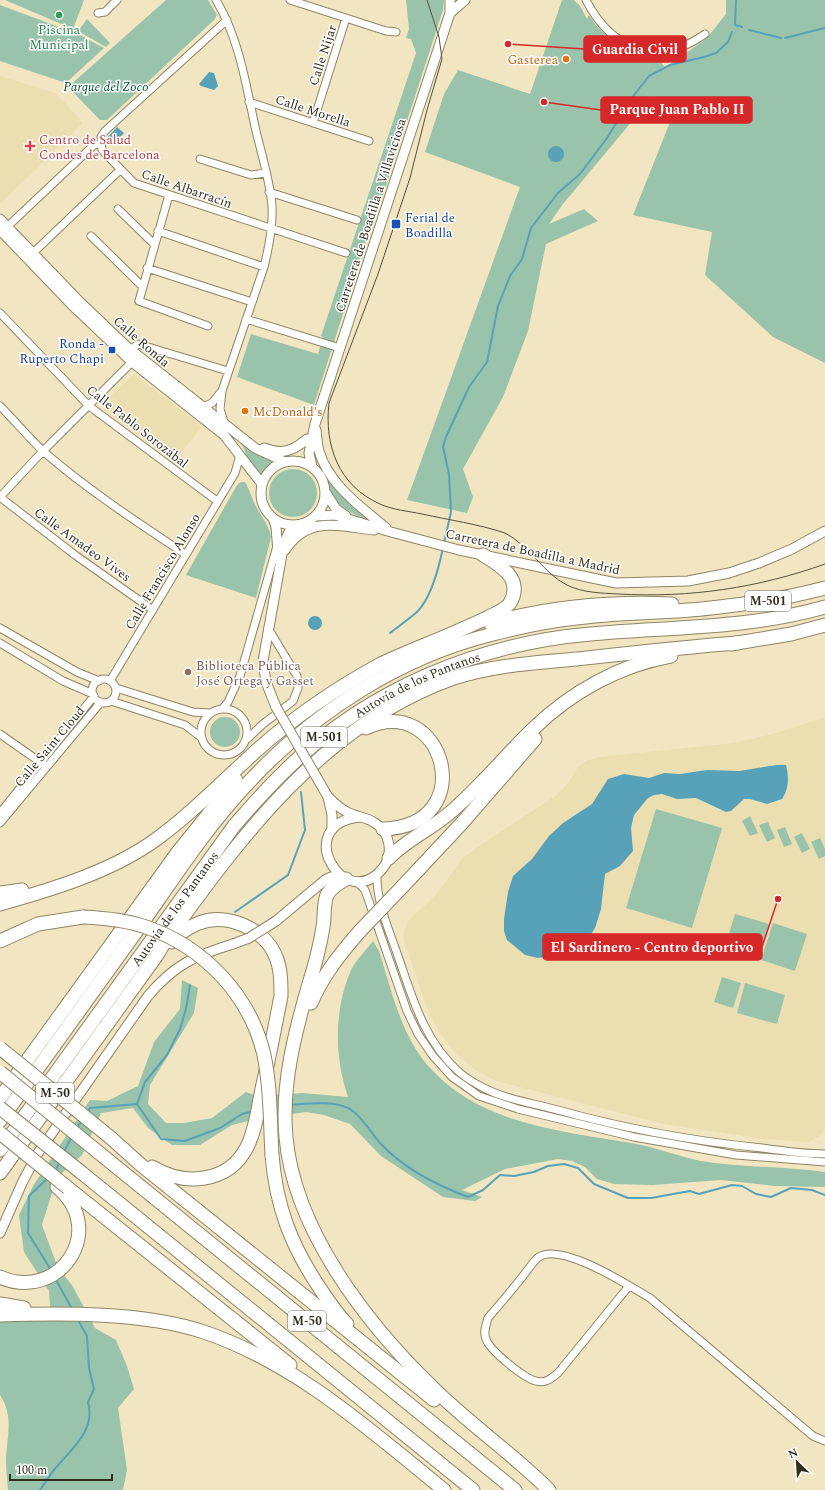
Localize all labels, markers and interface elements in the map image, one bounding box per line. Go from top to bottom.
marker: Piscina Municipal [54,10,64,20]
place label: Piscina Municipal [29,20,89,55]
street label: Calle Nijar [304,22,342,88]
callout: Guardia Civil [584,36,686,62]
text: Guardia Civil [592,39,679,60]
place label: Gasterea [507,50,559,70]
marker: Gasterea [561,54,571,64]
park label: Parque del Zoco [63,77,149,97]
street label: Calle Morella [273,89,353,133]
callout: Parque Juan Pablo II [601,97,752,123]
text: Parque Juan Pablo II [610,99,745,120]
street label: Carretera de Boadilla a Villaviciosa [330,115,412,315]
place label: Centro de Salud Condes de Barcelona [39,130,160,165]
marker: Centro de Salud Condes de Barcelona [24,140,36,152]
street label: Calle Albarracín [139,164,235,214]
place label: Ferial de Boadilla [405,208,455,243]
marker: Ferial de Boadilla [390,218,402,230]
street label: Calle Ronda [108,311,175,373]
place label: Ronda - Ruperto Chapi [20,334,104,369]
marker: Ronda - Ruperto Chapi [107,345,117,355]
street label: Calle Pablo Sorozábal [82,380,193,473]
place label: McDonald's [253,402,323,422]
marker: McDonald's [240,406,250,416]
street label: Calle Amadeo Vives [30,503,135,587]
street label: Calle Francisco Alonso [120,509,206,634]
street label: Carretera de Boadilla a Madrid [444,524,622,580]
road number: M-501 [745,591,791,611]
street label: Autovía de los Pantanos [350,647,483,724]
place label: Biblioteca Pública José Ortega y Gasset [196,656,314,691]
marker: Biblioteca Pública José Ortega y Gasset [183,667,193,677]
street label: Calle Saint Cloud [10,702,90,792]
road number: M-501 [301,727,347,747]
street label: Autovía de los Pantanos [127,847,224,971]
callout: El Sardinero - Centro deportivo [543,934,762,960]
text: El Sardinero - Centro deportivo [551,937,754,958]
road number: M-50 [36,1083,74,1103]
road number: M-50 [288,1311,326,1331]
north arrow [777,1442,817,1482]
text: N [785,1444,801,1463]
scale bar [10,1456,112,1482]
text: 100 m [16,1461,47,1480]

